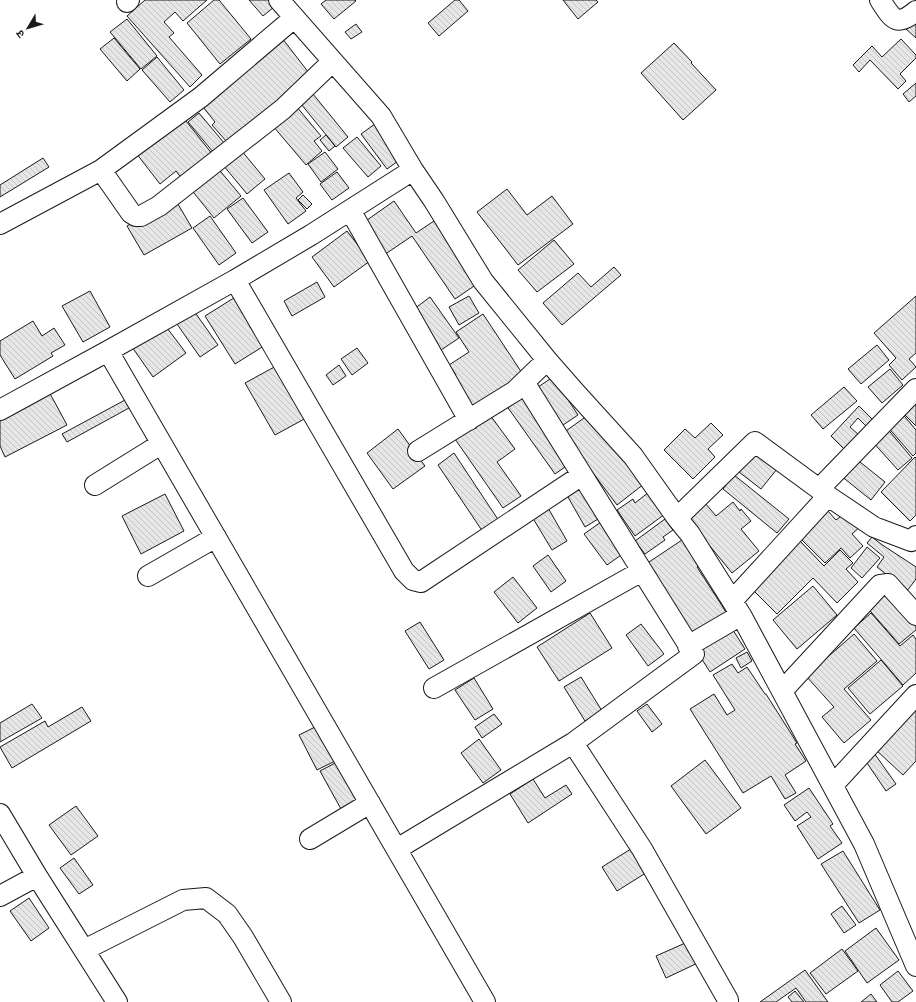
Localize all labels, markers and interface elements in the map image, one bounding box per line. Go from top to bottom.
north arrow [8,8,48,48]
text: उ [13,27,28,40]

